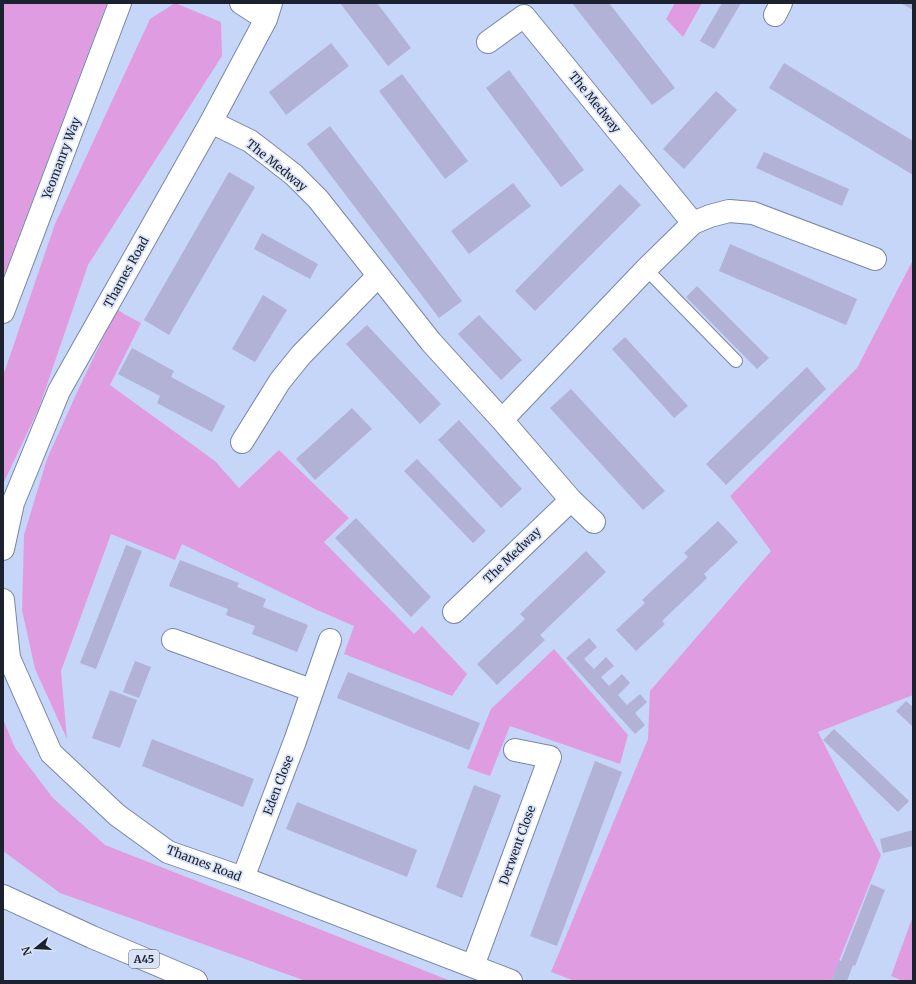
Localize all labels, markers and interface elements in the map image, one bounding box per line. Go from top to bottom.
street label: The Medway [566,68,624,136]
street label: Yeomanry Way [38,115,84,202]
street label: The Medway [243,136,311,194]
street label: Thames Road [100,234,152,310]
street label: The Medway [480,524,544,586]
street label: Eden Close [260,753,296,817]
street label: Derwent Close [496,803,538,887]
street label: Thames Road [165,842,243,884]
north arrow [16,928,56,968]
text: N [18,945,34,957]
road number: A45 [129,950,159,968]

